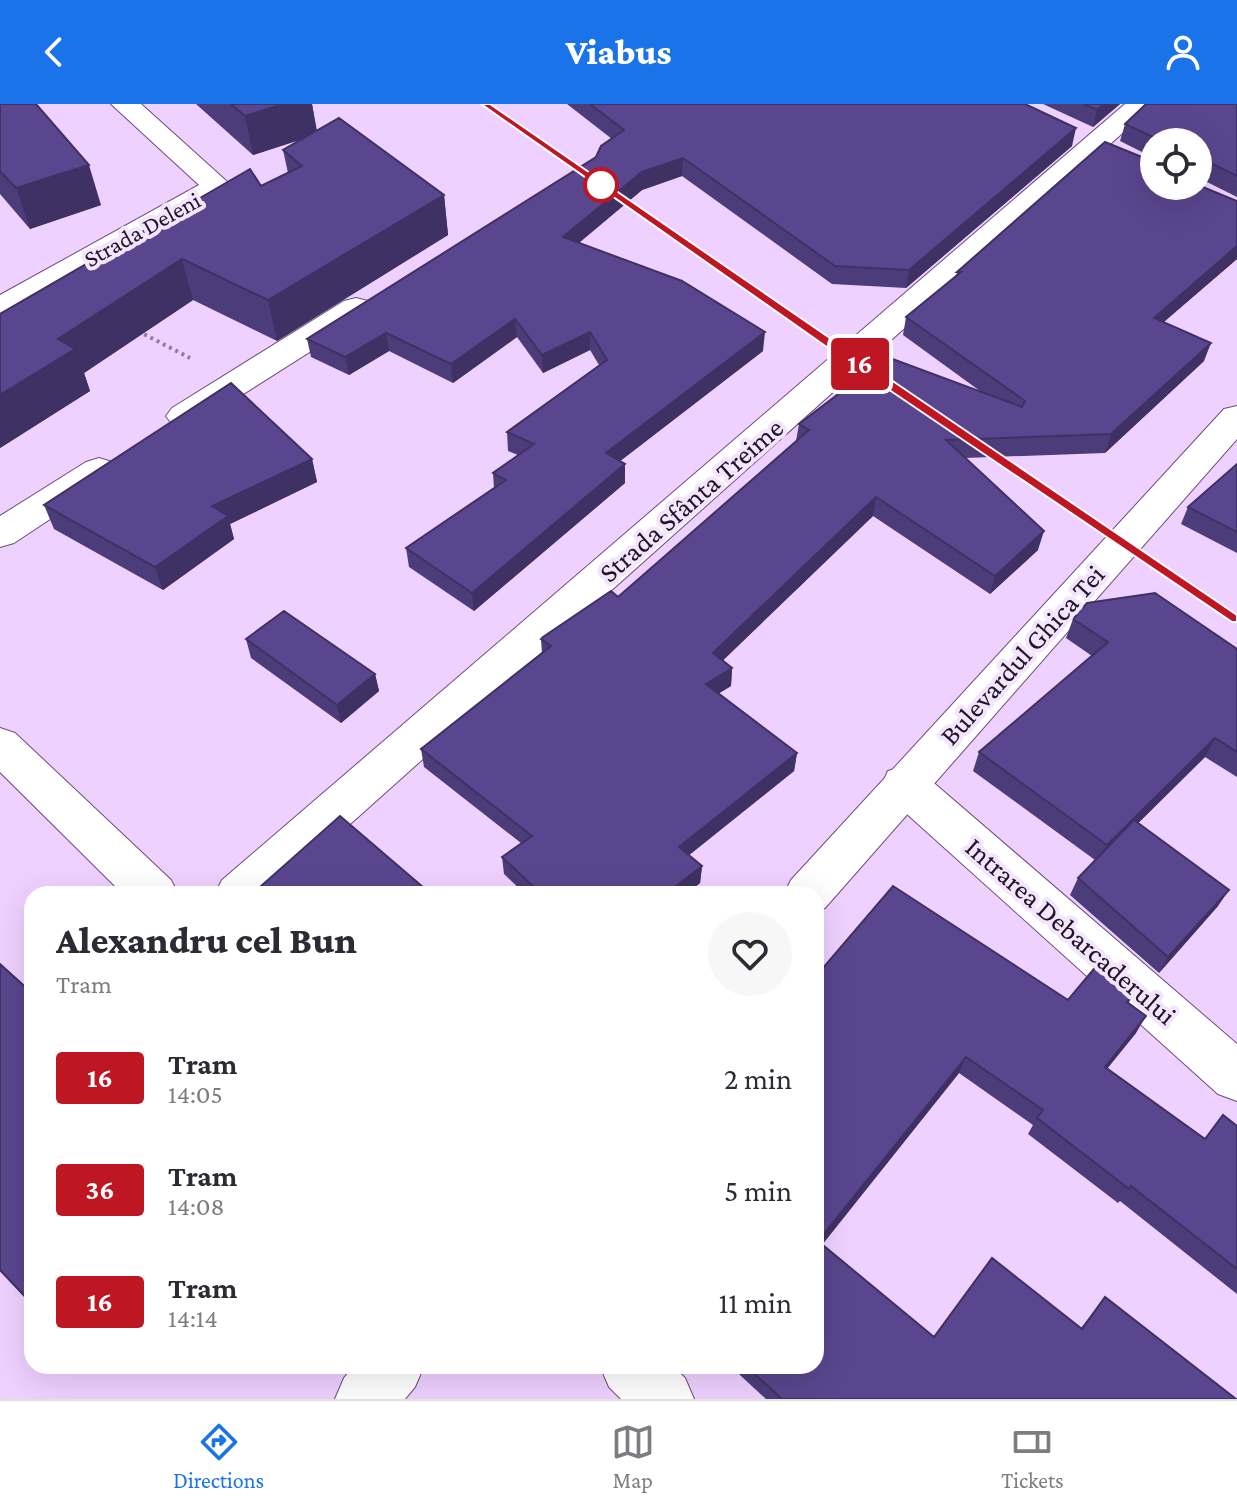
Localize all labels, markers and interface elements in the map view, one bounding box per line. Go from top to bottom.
icon: back [32,30,76,74]
icon: person [1161,30,1205,74]
text: Viabus [566,32,671,72]
map controls [1140,128,1212,200]
button: locate [1140,128,1212,200]
unlabelled marker [584,168,618,202]
street label: Strada Deleni [79,186,205,272]
line badge: 16 [824,338,896,390]
text: 16 [847,348,873,379]
street label: Strada Sfânta Treime [593,412,789,588]
street label: Bulevardul Ghica Tei [933,559,1111,751]
street label: Intrarea Debarcaderului [960,831,1182,1031]
button: heart [708,912,792,996]
text: Alexandru cel Bun [56,919,357,961]
text: Tram [56,970,112,999]
text: Tram [168,1047,237,1080]
text: 16 [87,1062,113,1093]
text: 2 min [724,1062,792,1095]
text: 14:05 [168,1080,223,1109]
text: Tram [168,1159,237,1192]
text: 36 [86,1174,114,1205]
text: 5 min [724,1174,792,1207]
text: 14:08 [168,1192,225,1221]
text: Tram [168,1271,237,1304]
text: 16 [87,1286,113,1317]
text: 11 min [718,1286,792,1319]
text: 14:14 [168,1304,218,1333]
tab: Directions [173,1420,264,1493]
tab: Map [611,1420,655,1493]
tab: Tickets [1001,1420,1064,1493]

